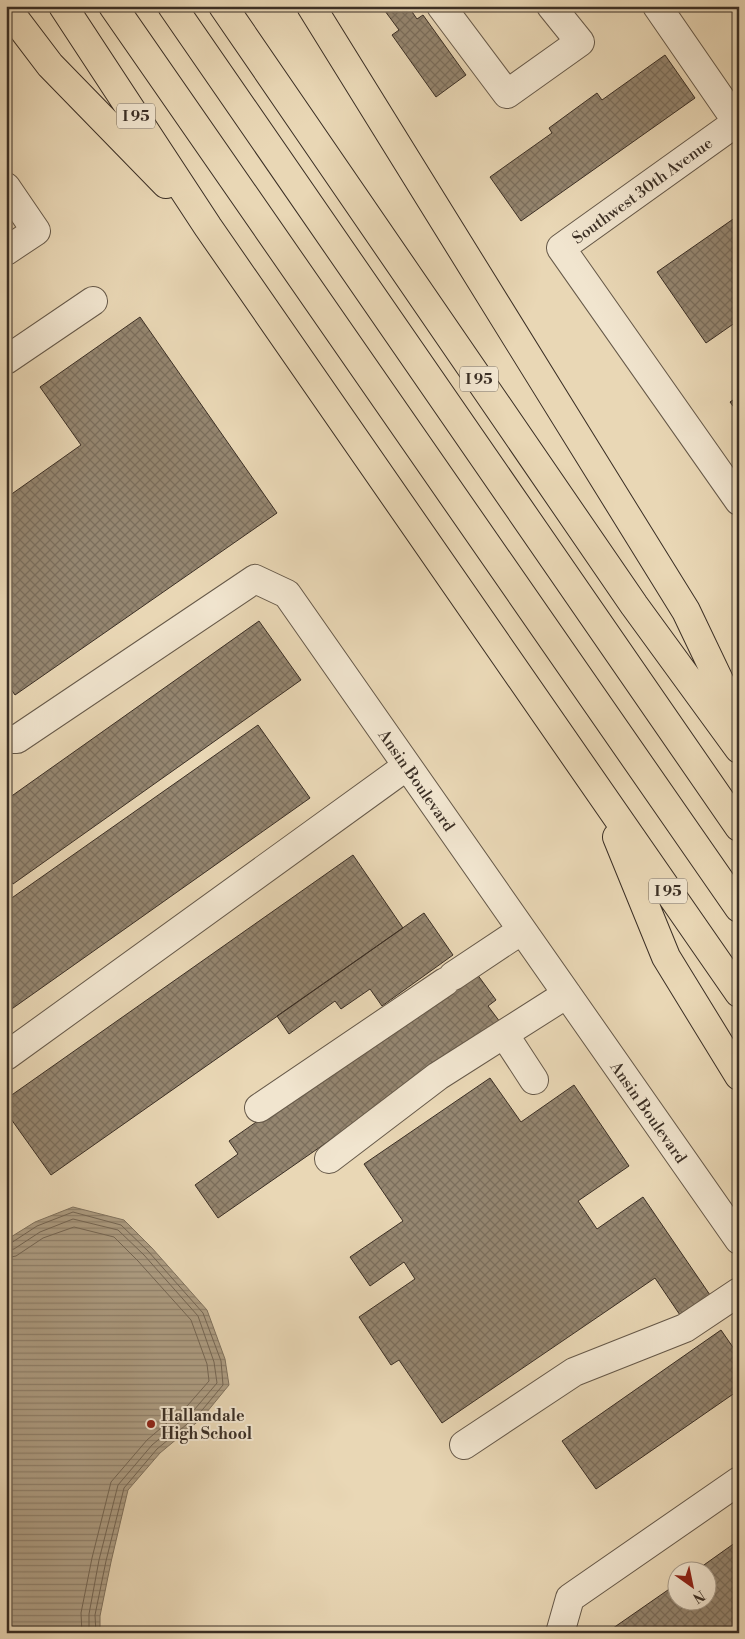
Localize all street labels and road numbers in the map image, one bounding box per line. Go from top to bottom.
road number: I 95 [117,104,155,128]
street label: Southwest 30th Avenue [569,133,717,248]
road number: I 95 [460,366,498,392]
street label: Ansin Boulevard [373,725,459,835]
road number: I 95 [649,878,687,904]
street label: Ansin Boulevard [605,1057,691,1167]

